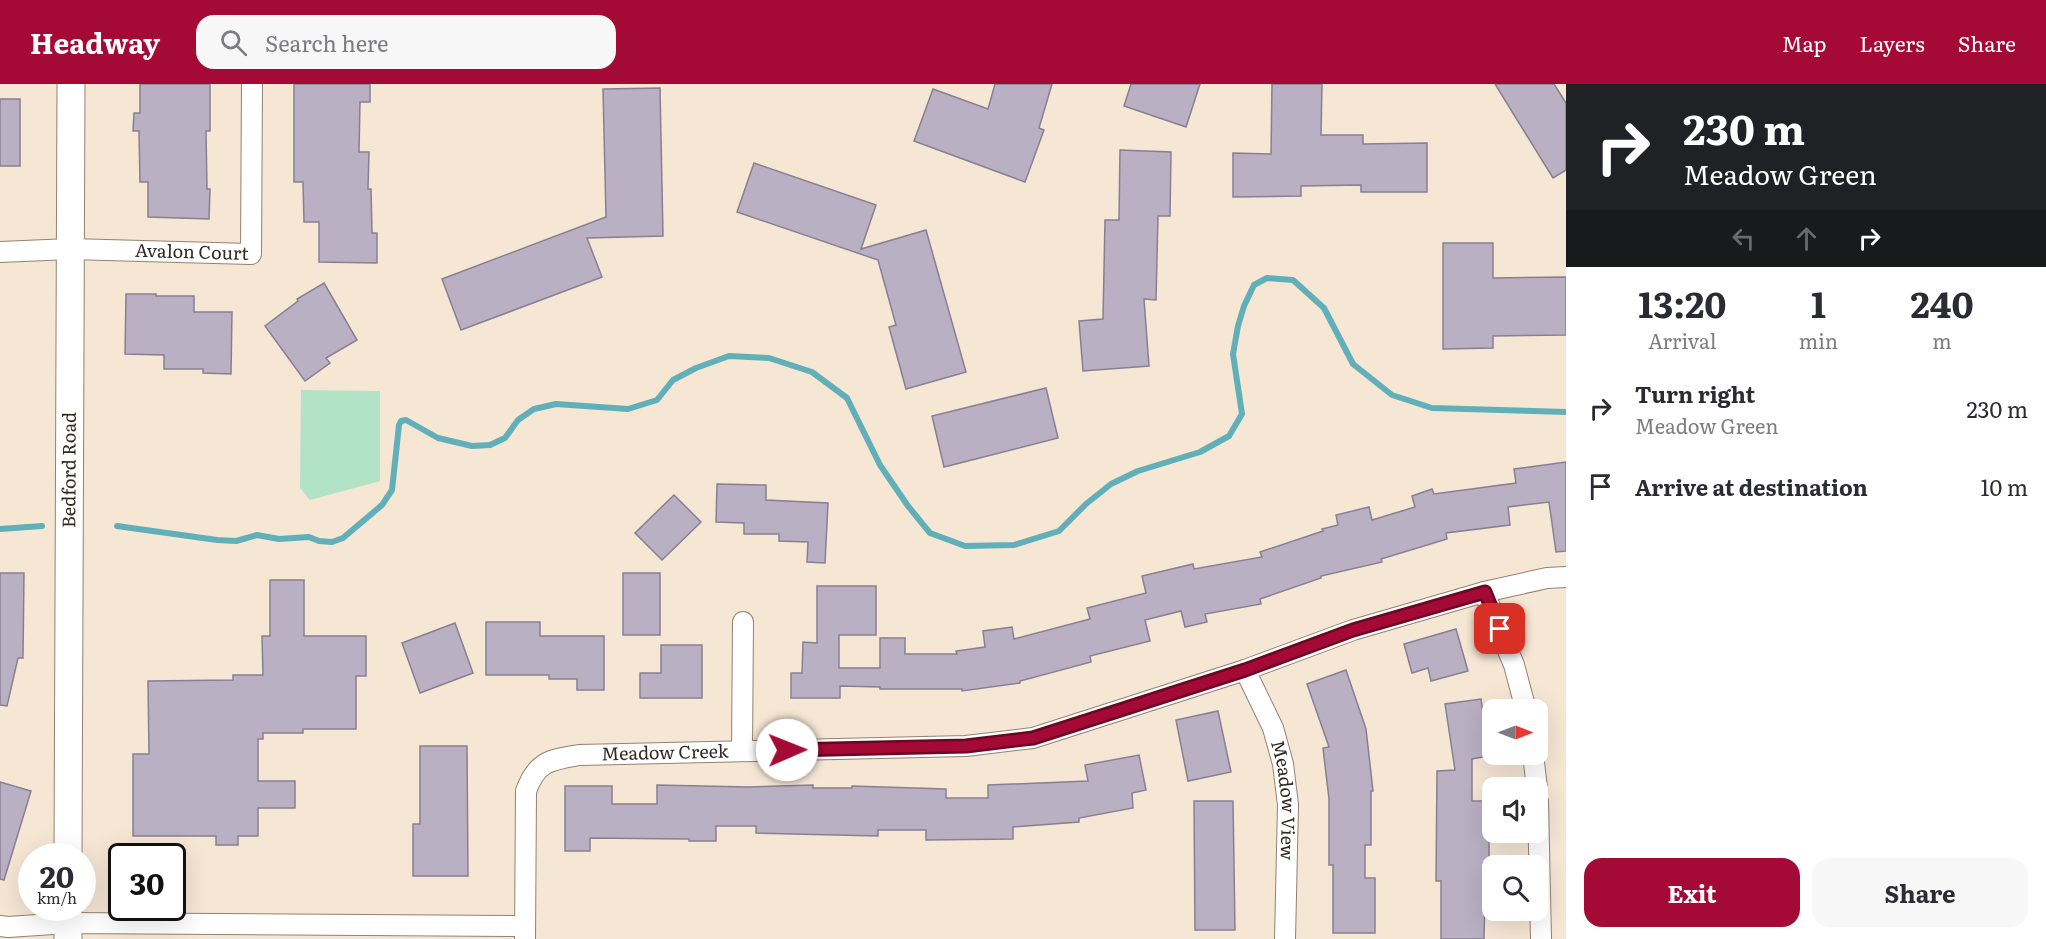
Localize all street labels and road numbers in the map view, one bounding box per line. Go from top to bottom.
street label: Avalon Court [135,236,250,266]
street label: Bedford Road [54,412,82,528]
street label: Meadow Creek [601,737,730,766]
street label: Meadow View [1265,737,1303,861]

